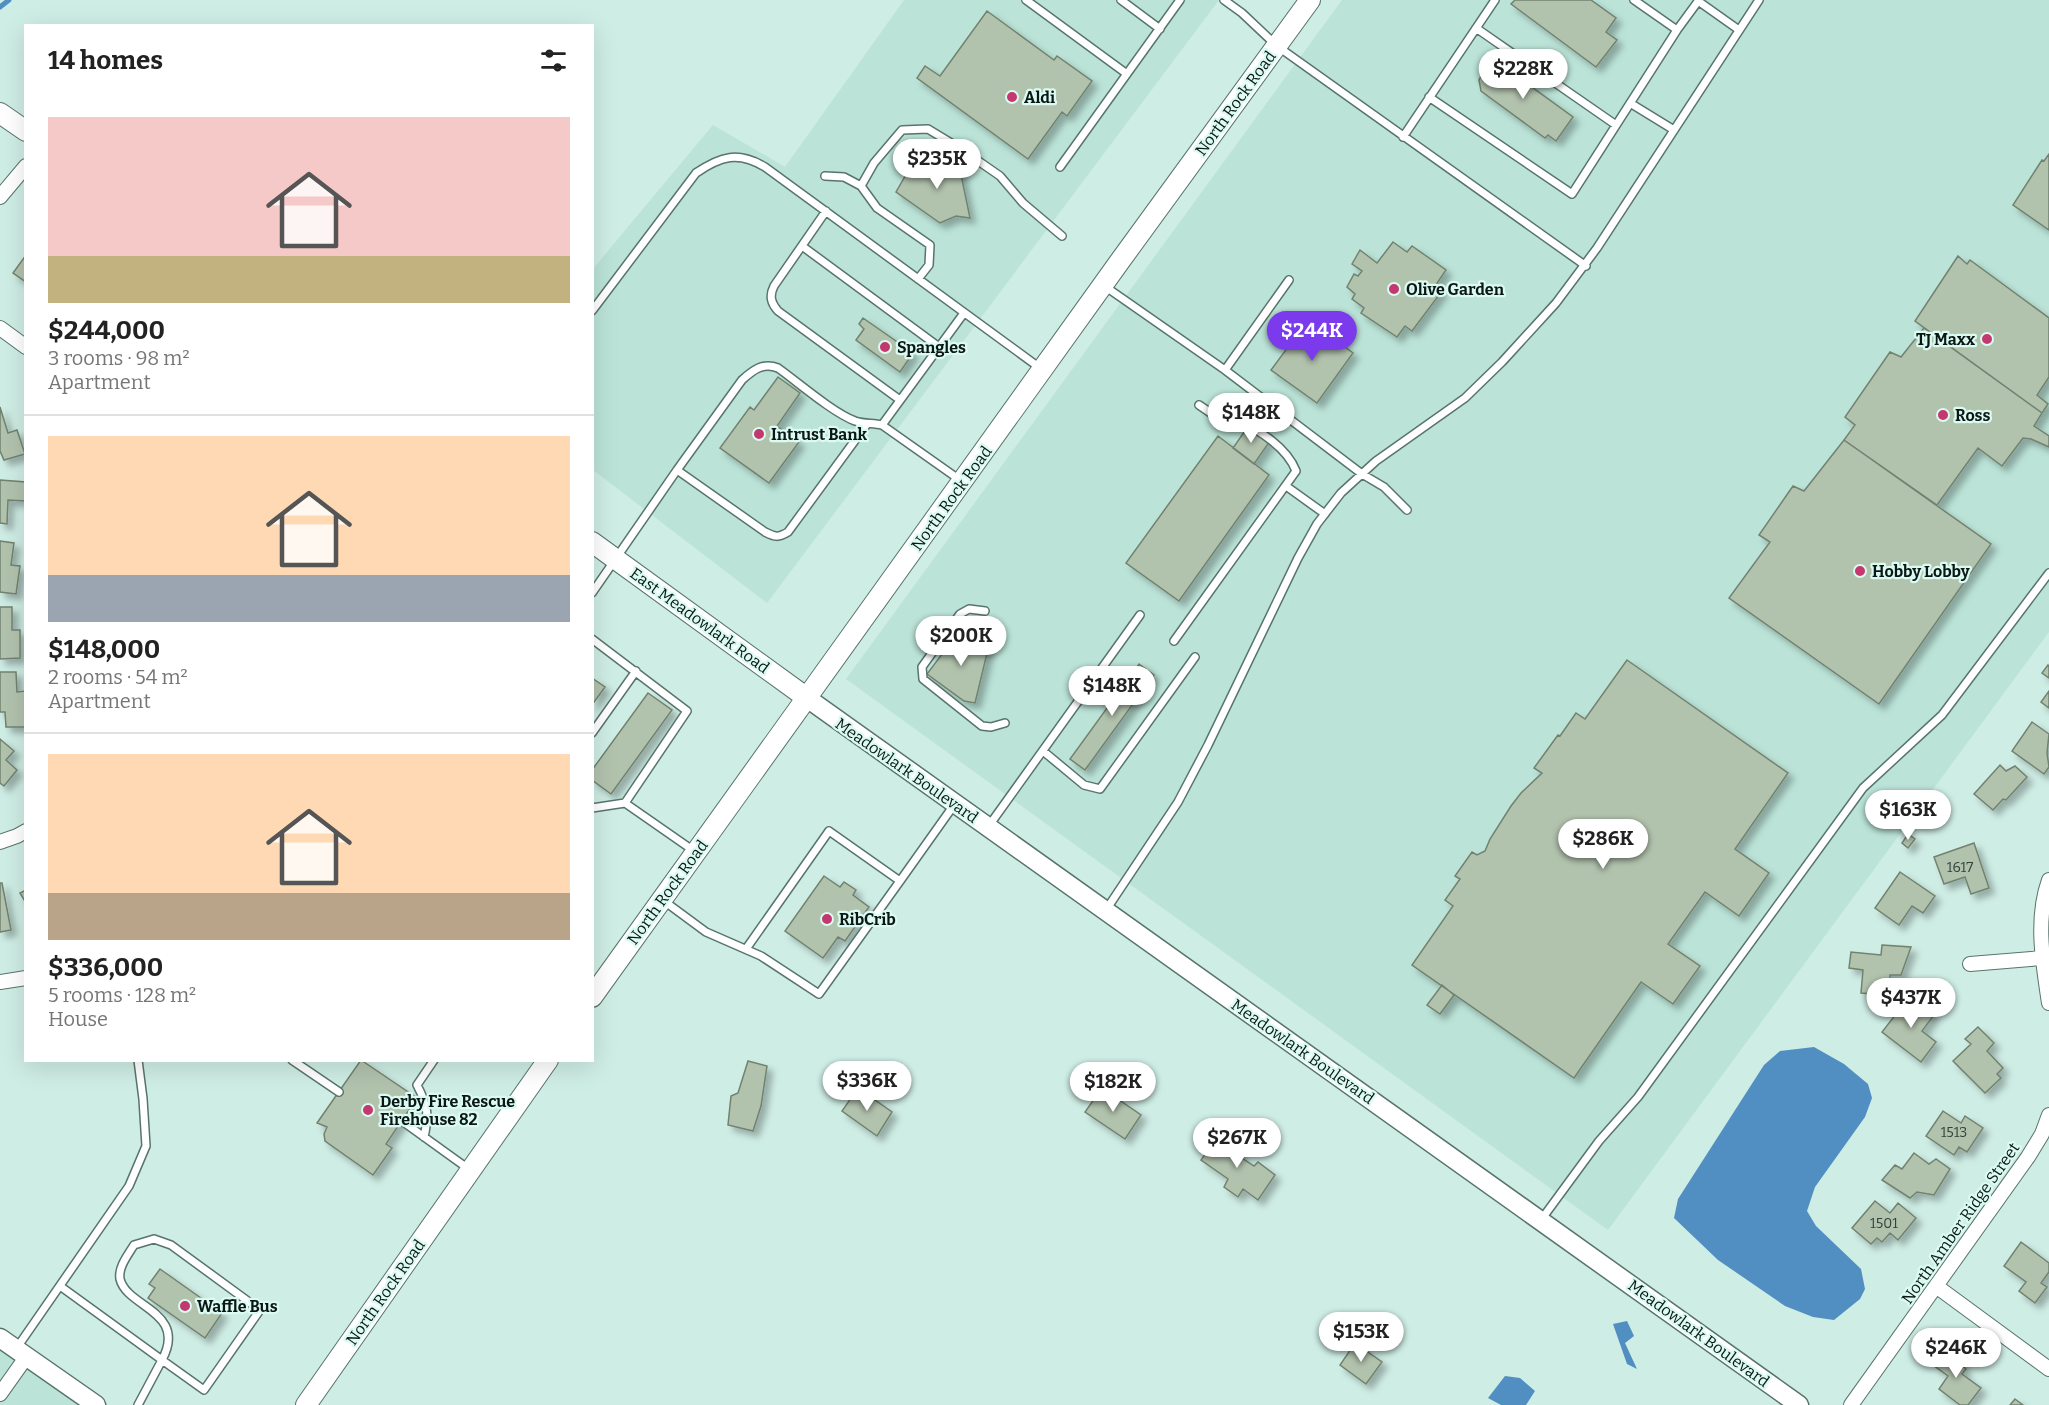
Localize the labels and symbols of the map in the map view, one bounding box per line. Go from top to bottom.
street label: North Rock Road [1191,47,1280,159]
pin: $228K [1481,49,1565,100]
place label: Aldi [1024,88,1055,107]
marker: Aldi [1005,90,1019,104]
pin: $235K [895,139,979,190]
place label: Olive Garden [1406,280,1505,299]
marker: Olive Garden [1387,282,1401,296]
pin: $244K [1270,311,1354,362]
place label: TJ Maxx [1916,330,1975,349]
marker: TJ Maxx [1980,332,1994,346]
place label: Spangles [897,338,966,357]
marker: Spangles [878,340,892,354]
pin: $148K [1209,393,1293,444]
place label: Ross [1955,406,1990,425]
marker: Ross [1936,408,1950,422]
place label: Intrust Bank [771,425,868,444]
marker: Intrust Bank [752,427,766,441]
street label: North Rock Road [907,442,996,554]
place label: Hobby Lobby [1872,562,1970,581]
street label: East Meadowlark Road [626,564,773,678]
marker: Hobby Lobby [1853,564,1867,578]
pin: $200K [919,616,1003,667]
pin: $148K [1070,666,1154,717]
street label: Meadowlark Boulevard [832,714,982,827]
pin: $163K [1866,790,1950,841]
pin: $286K [1561,819,1645,870]
street label: North Rock Road [623,836,712,948]
house number: 1617 [1947,859,1973,876]
place label: RibCrib [839,910,896,929]
marker: RibCrib [820,912,834,926]
pin: $437K [1869,978,1953,1029]
street label: Meadowlark Boulevard [1228,995,1378,1108]
pin: $336K [825,1061,909,1112]
pin: $182K [1071,1062,1155,1113]
place label: Derby Fire Rescue Firehouse 82 [380,1092,515,1129]
marker: Derby Fire Rescue Firehouse 82 [361,1103,375,1117]
pin: $267K [1195,1118,1279,1169]
house number: 1513 [1941,1124,1967,1141]
street label: North Amber Ridge Street [1897,1139,2024,1308]
house number: 1501 [1870,1215,1898,1232]
street label: North Rock Road [342,1235,429,1349]
street label: Meadowlark Boulevard [1624,1276,1773,1391]
place label: Waffle Bus [197,1297,278,1316]
marker: Waffle Bus [178,1299,192,1313]
pin: $153K [1319,1312,1403,1363]
pin: $246K [1914,1328,1998,1379]

